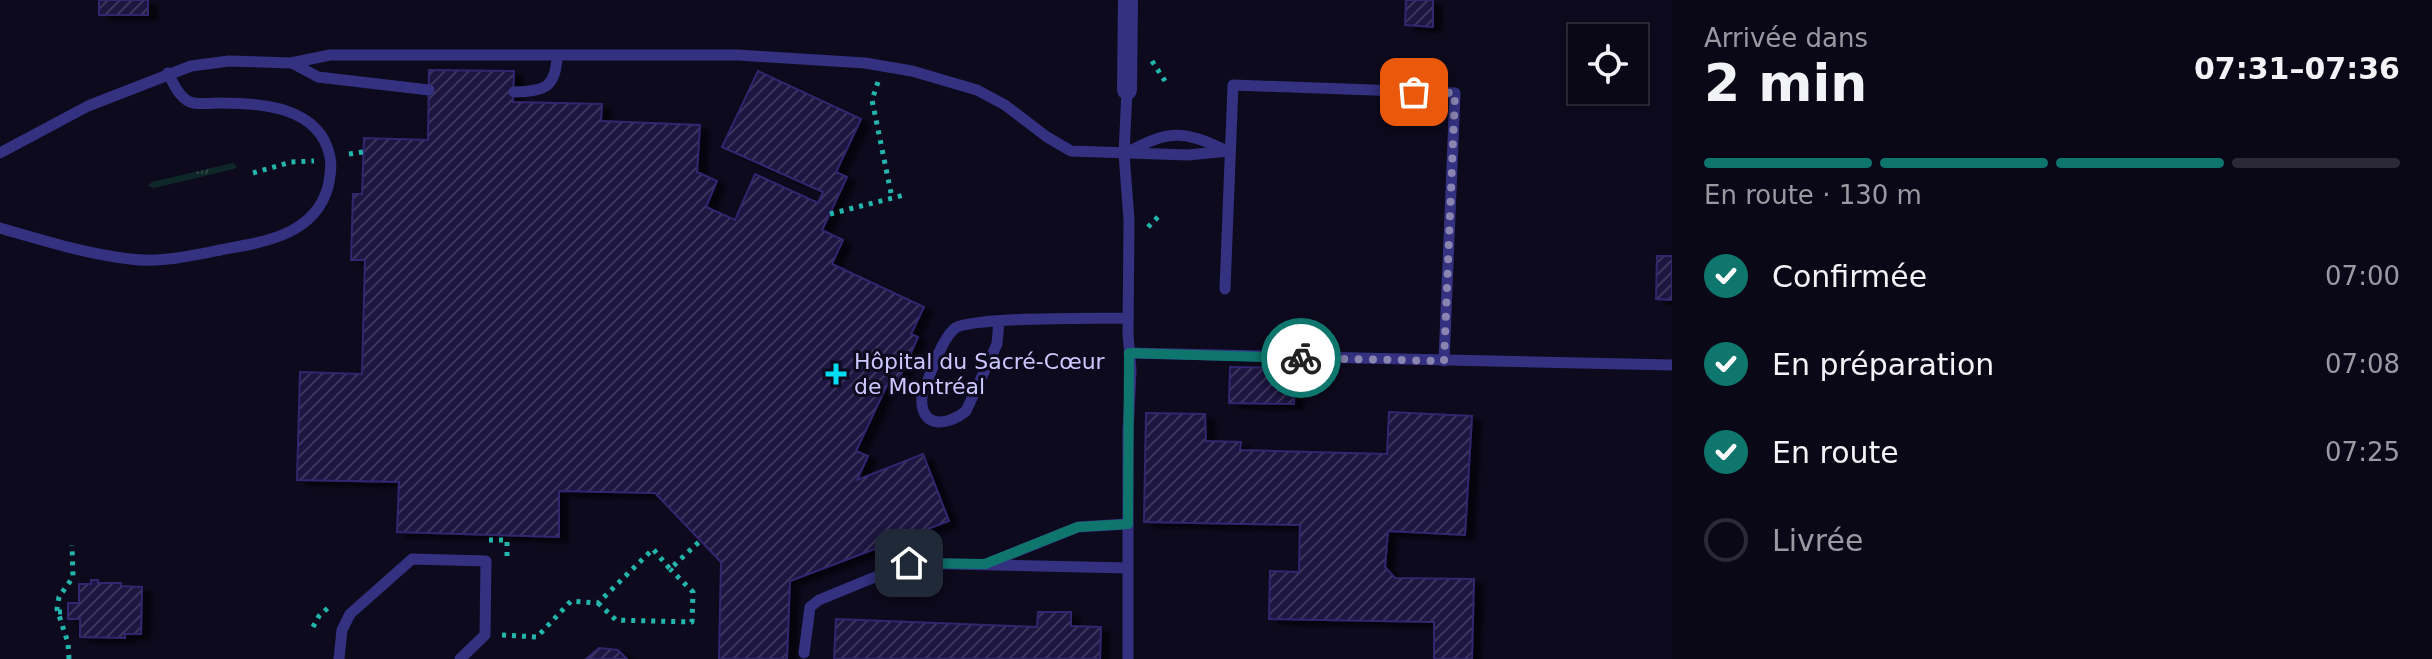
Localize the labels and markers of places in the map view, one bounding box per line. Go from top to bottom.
pin [1380,58,1448,126]
place label: Hôpital du Sacré-Cœur de Montréal [854,349,1106,399]
marker: Hôpital du Sacré-Cœur de Montréal [825,363,847,385]
pin [875,529,943,597]

